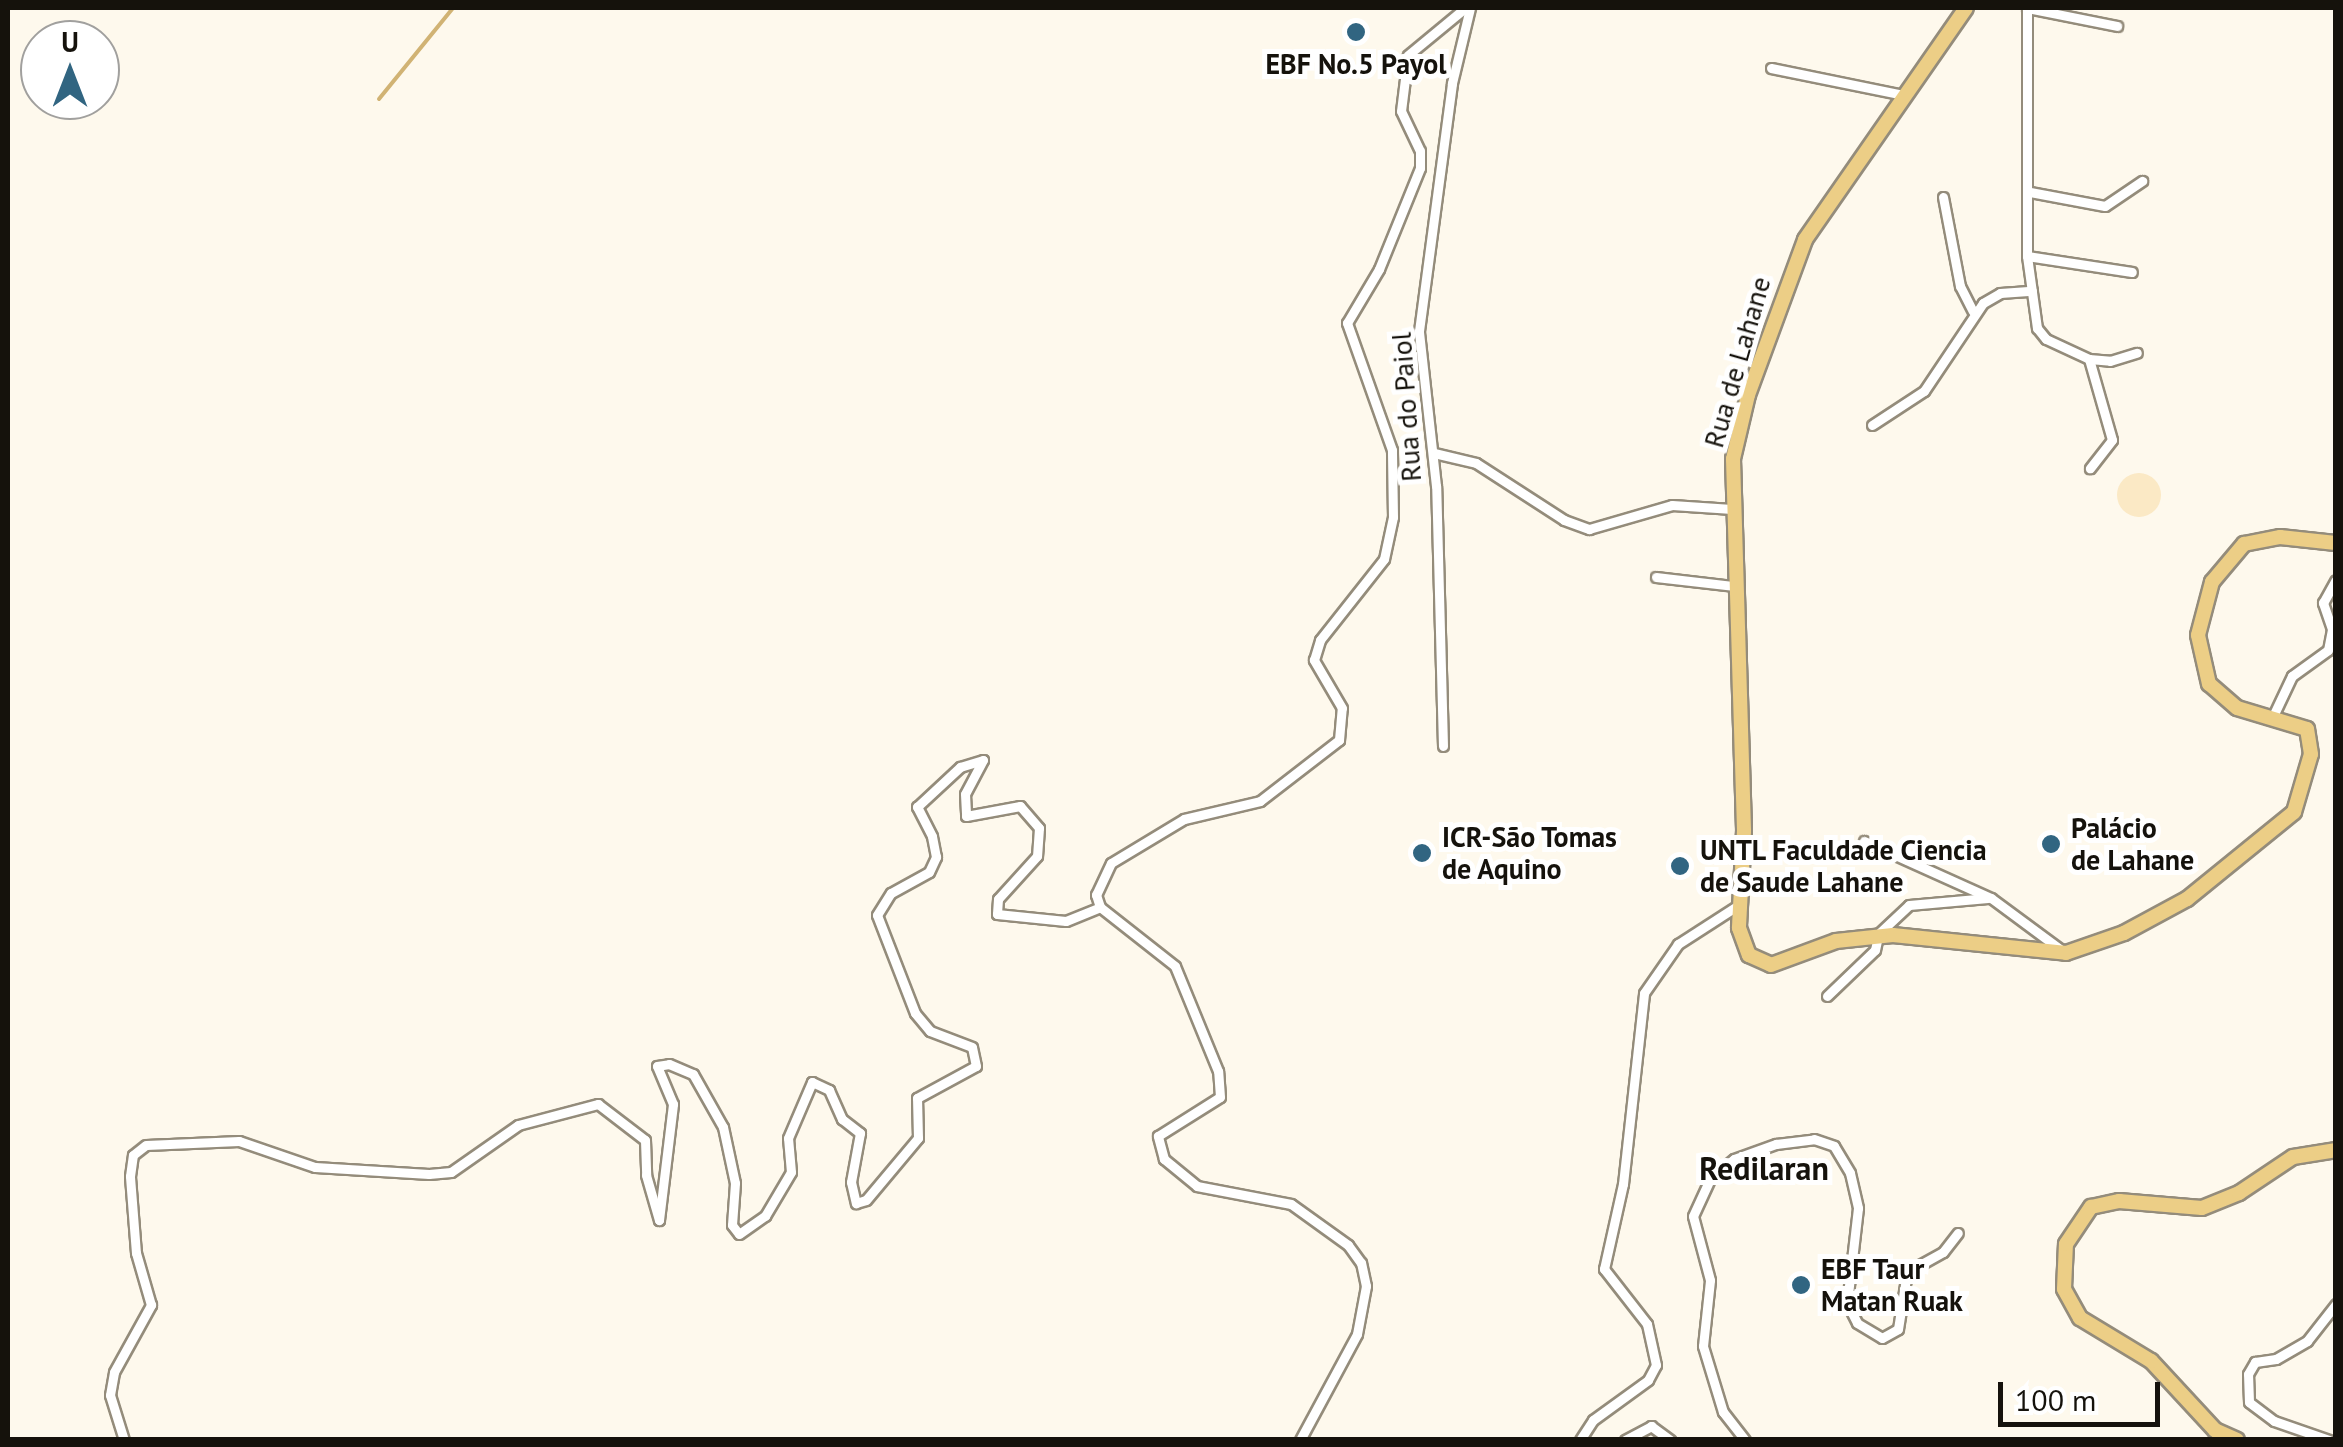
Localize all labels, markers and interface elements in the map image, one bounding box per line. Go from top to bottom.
north arrow [20,20,120,120]
marker: EBF No.5 Payol [1345,21,1367,43]
text: U [61,23,79,60]
place label: EBF No.5 Payol [1265,47,1447,81]
street label: Rua de Lahane [1697,273,1777,451]
street label: Rua do Paiol [1384,331,1428,483]
place label: Palácio de Lahane [2071,811,2194,877]
place label: ICR-São Tomas de Aquino [1442,820,1618,886]
place label: UNTL Faculdade Ciencia de Saude Lahane [1700,833,1988,899]
marker: Palácio de Lahane [2040,833,2062,855]
marker: ICR-São Tomas de Aquino [1411,842,1433,864]
marker: UNTL Faculdade Ciencia de Saude Lahane [1669,855,1691,877]
district label: Redilaran [1699,1149,1829,1187]
place label: EBF Taur Matan Ruak [1821,1252,1963,1318]
marker: EBF Taur Matan Ruak [1790,1274,1812,1296]
scale bar [2003,1362,2166,1424]
text: 100 m [2015,1380,2096,1419]

